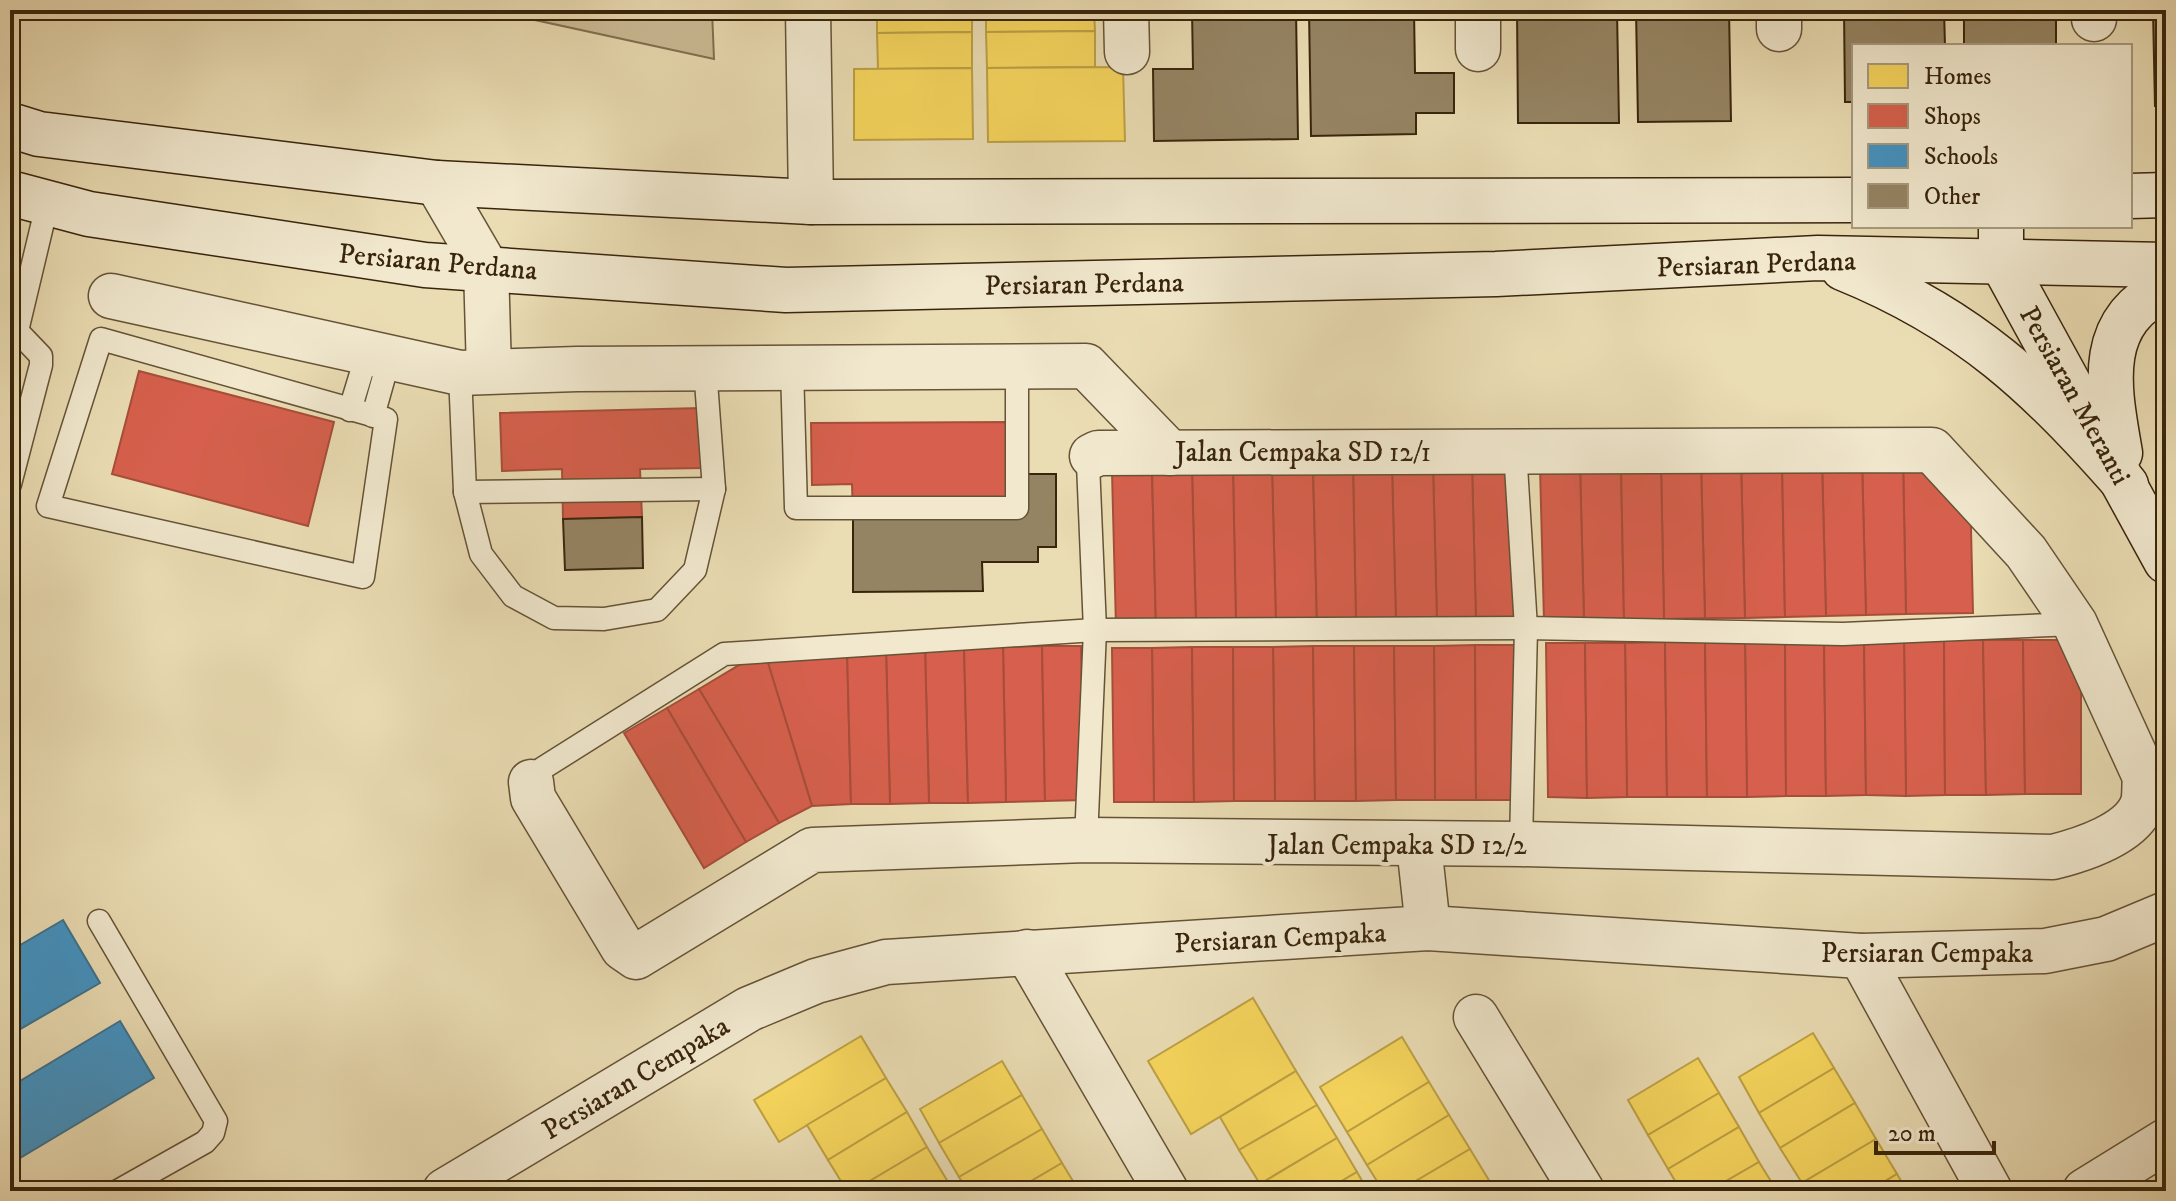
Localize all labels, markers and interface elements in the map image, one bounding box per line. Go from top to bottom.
legend [1852,44,2132,228]
text: Homes [1924,62,1991,92]
text: Shops [1924,102,1981,132]
text: Schools [1924,142,1998,172]
text: Other [1924,182,1980,212]
street label: Persiaran Perdana [337,236,539,289]
street label: Persiaran Perdana [1656,244,1856,285]
street label: Persiaran Perdana [984,265,1184,304]
street label: Persiaran Meranti [2011,300,2138,491]
street label: Jalan Cempaka SD 12/1 [1172,435,1431,470]
street label: Jalan Cempaka SD 12/2 [1264,828,1527,863]
street label: Persiaran Cempaka [1173,915,1387,962]
street label: Persiaran Cempaka [1821,936,2033,971]
street label: Persiaran Cempaka [536,1009,736,1148]
scale bar [1876,1105,1994,1155]
text: 20 m [1888,1119,1936,1149]

